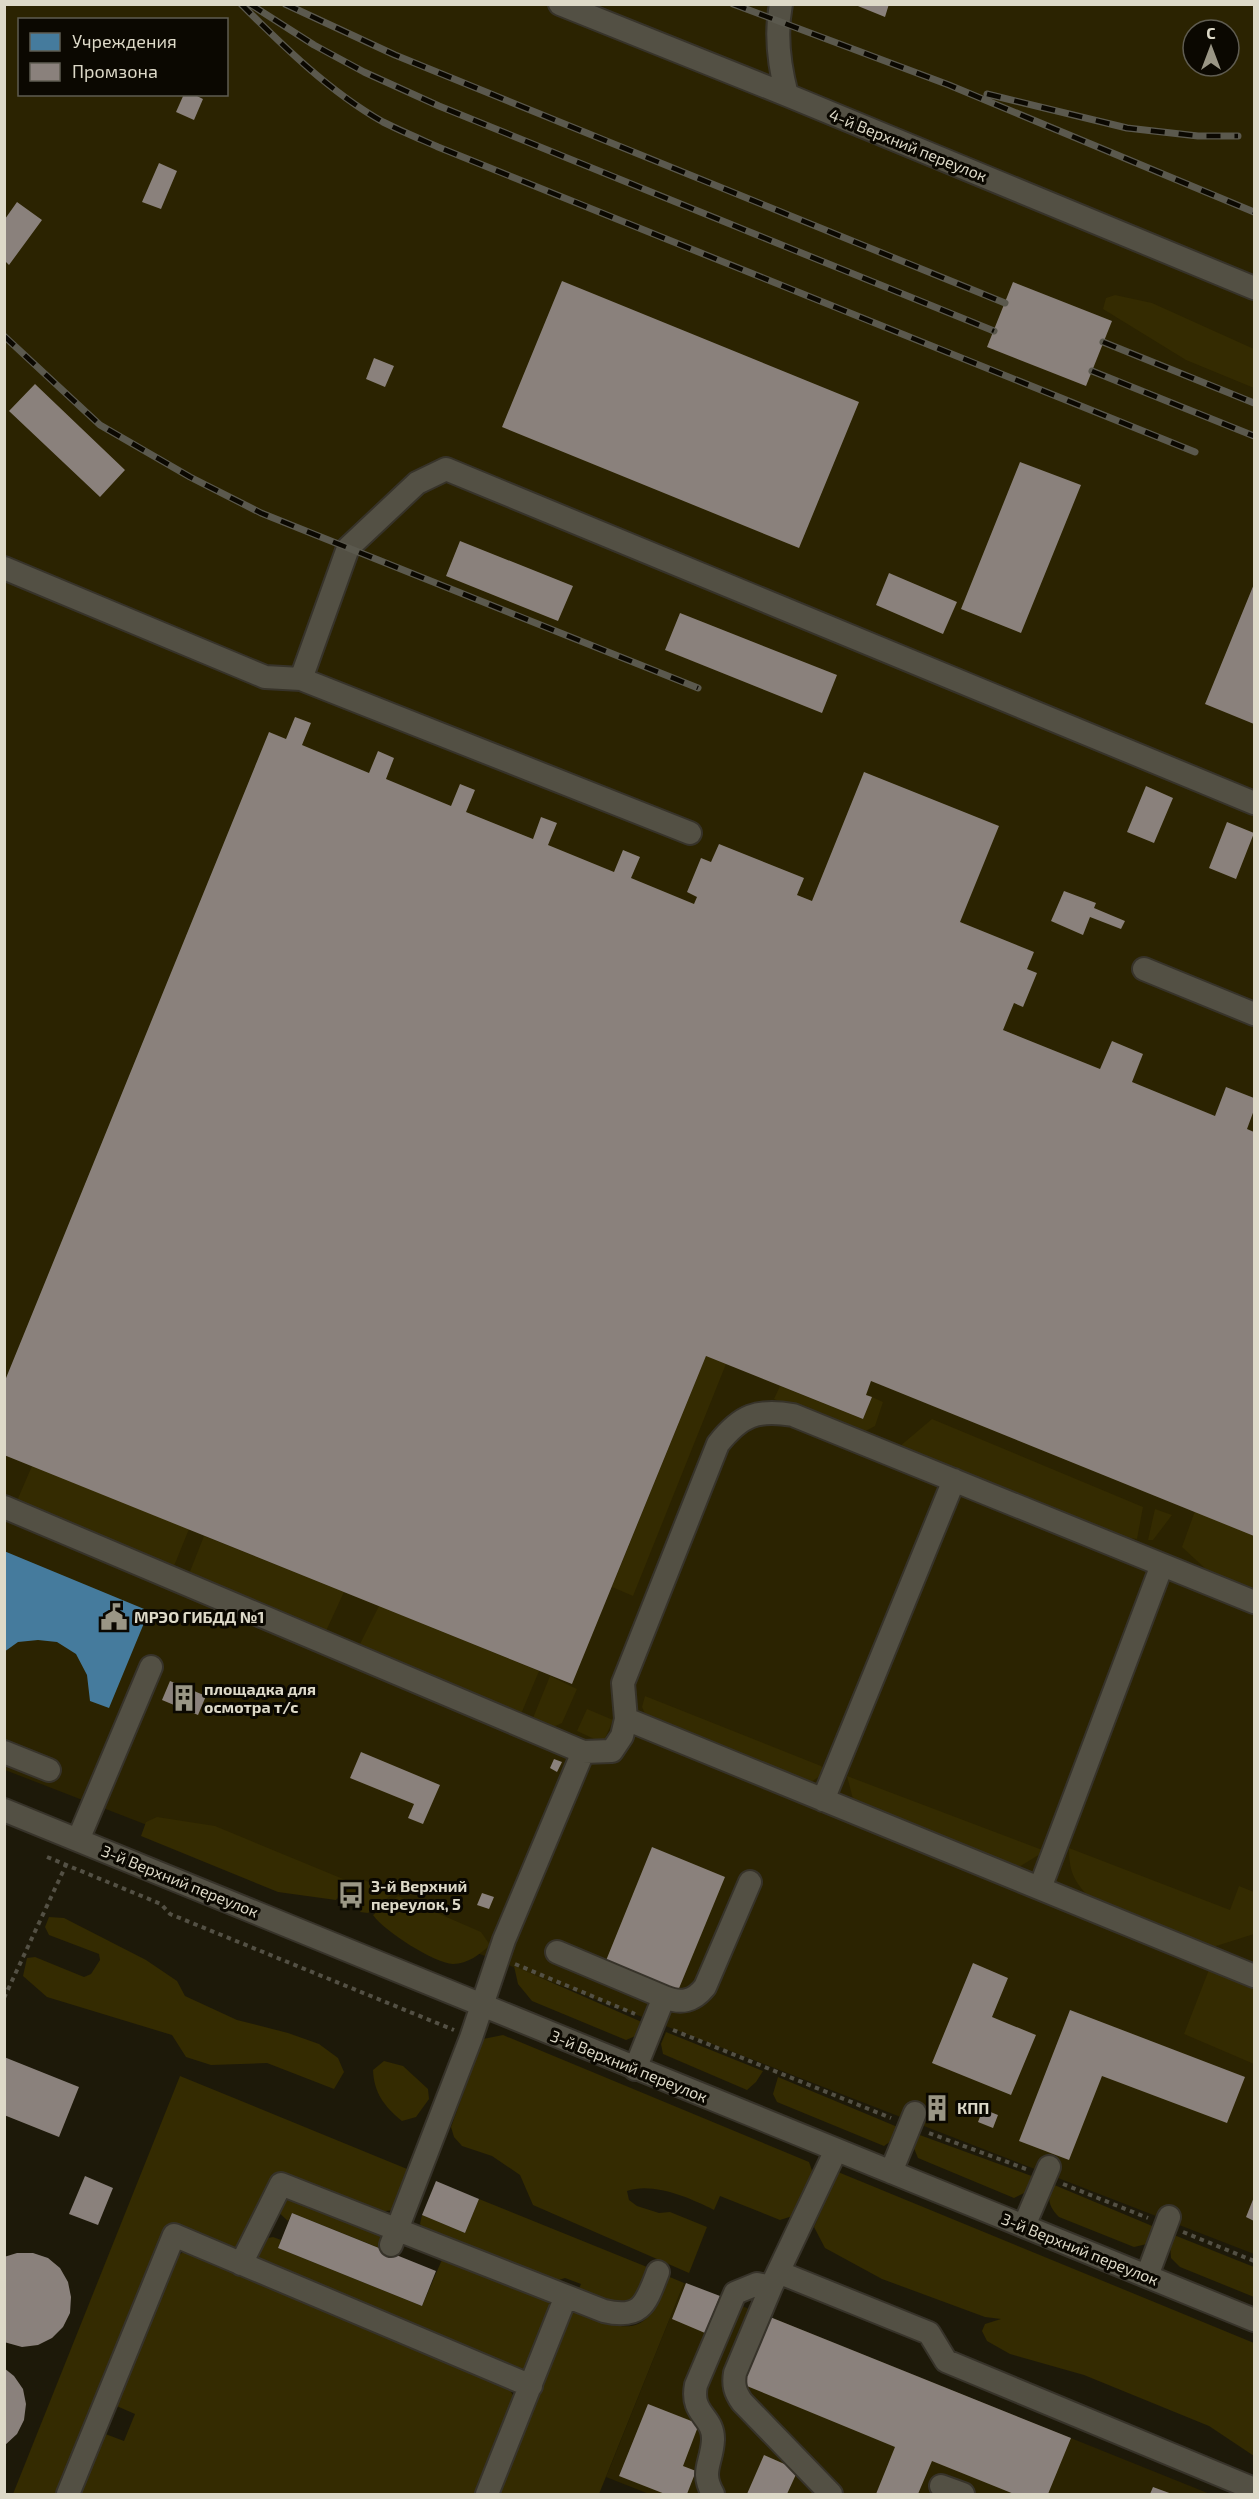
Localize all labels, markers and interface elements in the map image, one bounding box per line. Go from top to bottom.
legend [18,18,228,96]
north arrow [1181,18,1241,78]
text: С [1206,23,1216,42]
text: Учреждения [72,30,177,52]
text: Промзона [72,60,158,82]
street label: 4-й Верхний переулок [826,104,990,186]
public building icon: МРЭО ГИБДД №1 [99,1602,129,1632]
place label: МРЭО ГИБДД №1 [134,1607,264,1626]
place label: площадка для осмотра т/с [204,1679,316,1716]
building icon: площадка для осмотра т/с [169,1683,199,1713]
street label: 3-й Верхний переулок [99,1840,262,1922]
place label: 3-й Верхний переулок, 5 [371,1876,467,1913]
bus stop icon: 3-й Верхний переулок, 5 [336,1880,366,1910]
street label: 3-й Верхний переулок [548,2025,711,2107]
building icon: КПП [922,2093,952,2123]
place label: КПП [957,2098,989,2117]
street label: 3-й Верхний переулок [999,2208,1162,2290]

